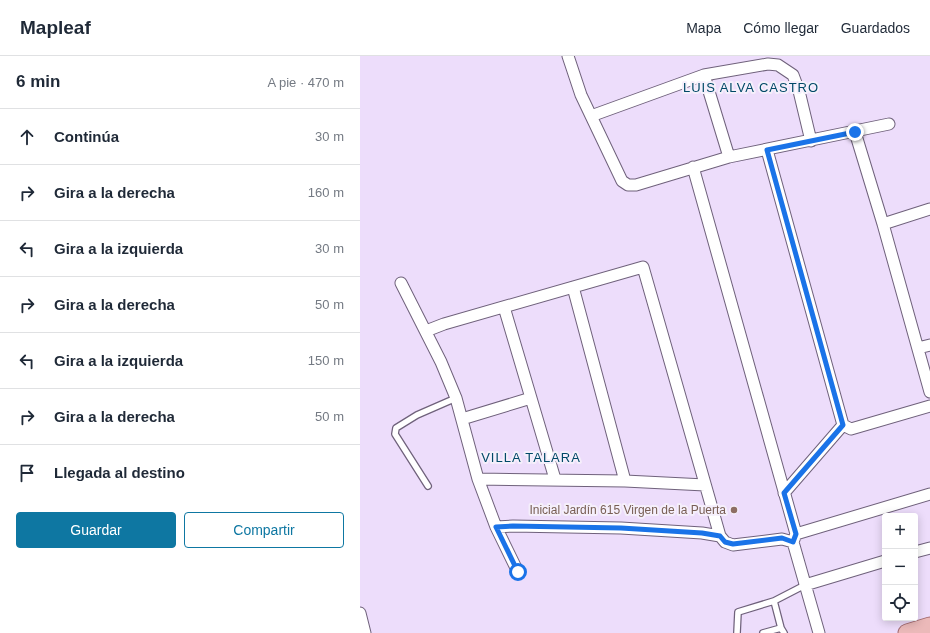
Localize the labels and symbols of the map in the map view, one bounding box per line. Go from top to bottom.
district label: LUIS ALVA CASTRO [683,80,819,95]
route end [846,123,864,141]
district label: VILLA TALARA [481,450,581,465]
place label: Inicial Jardín 615 Virgen de la Puerta [529,503,726,517]
marker: Inicial Jardín 615 Virgen de la Puerta [729,505,739,515]
route start [509,563,527,581]

